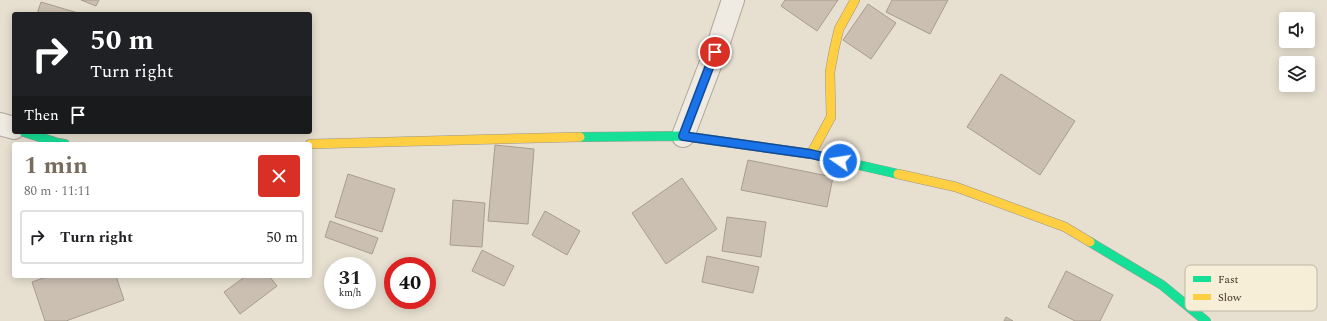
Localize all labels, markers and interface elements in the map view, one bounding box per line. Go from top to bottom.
map controls [1279,12,1315,92]
button: sound [1279,12,1315,48]
text: 50 m [90,19,154,62]
icon: right [24,28,76,80]
pin [698,35,732,69]
icon: arrive [704,41,726,63]
button: layers [1279,56,1315,92]
text: Turn right [90,58,173,85]
text: Then [24,104,59,127]
icon: arrive [67,104,89,126]
position arrow [819,140,861,182]
text: 1 min [24,148,88,184]
button: close [258,155,300,197]
text: 80 m · 11:11 [24,181,90,201]
icon: right [26,226,48,248]
text: Turn right [60,226,133,249]
text: 50 m [266,226,298,249]
speed limit sign: 40 [384,257,436,309]
text: 31 [339,263,361,293]
legend [1185,265,1317,311]
text: Fast [1218,271,1239,288]
text: km/h [339,285,361,301]
text: Slow [1218,289,1242,306]

